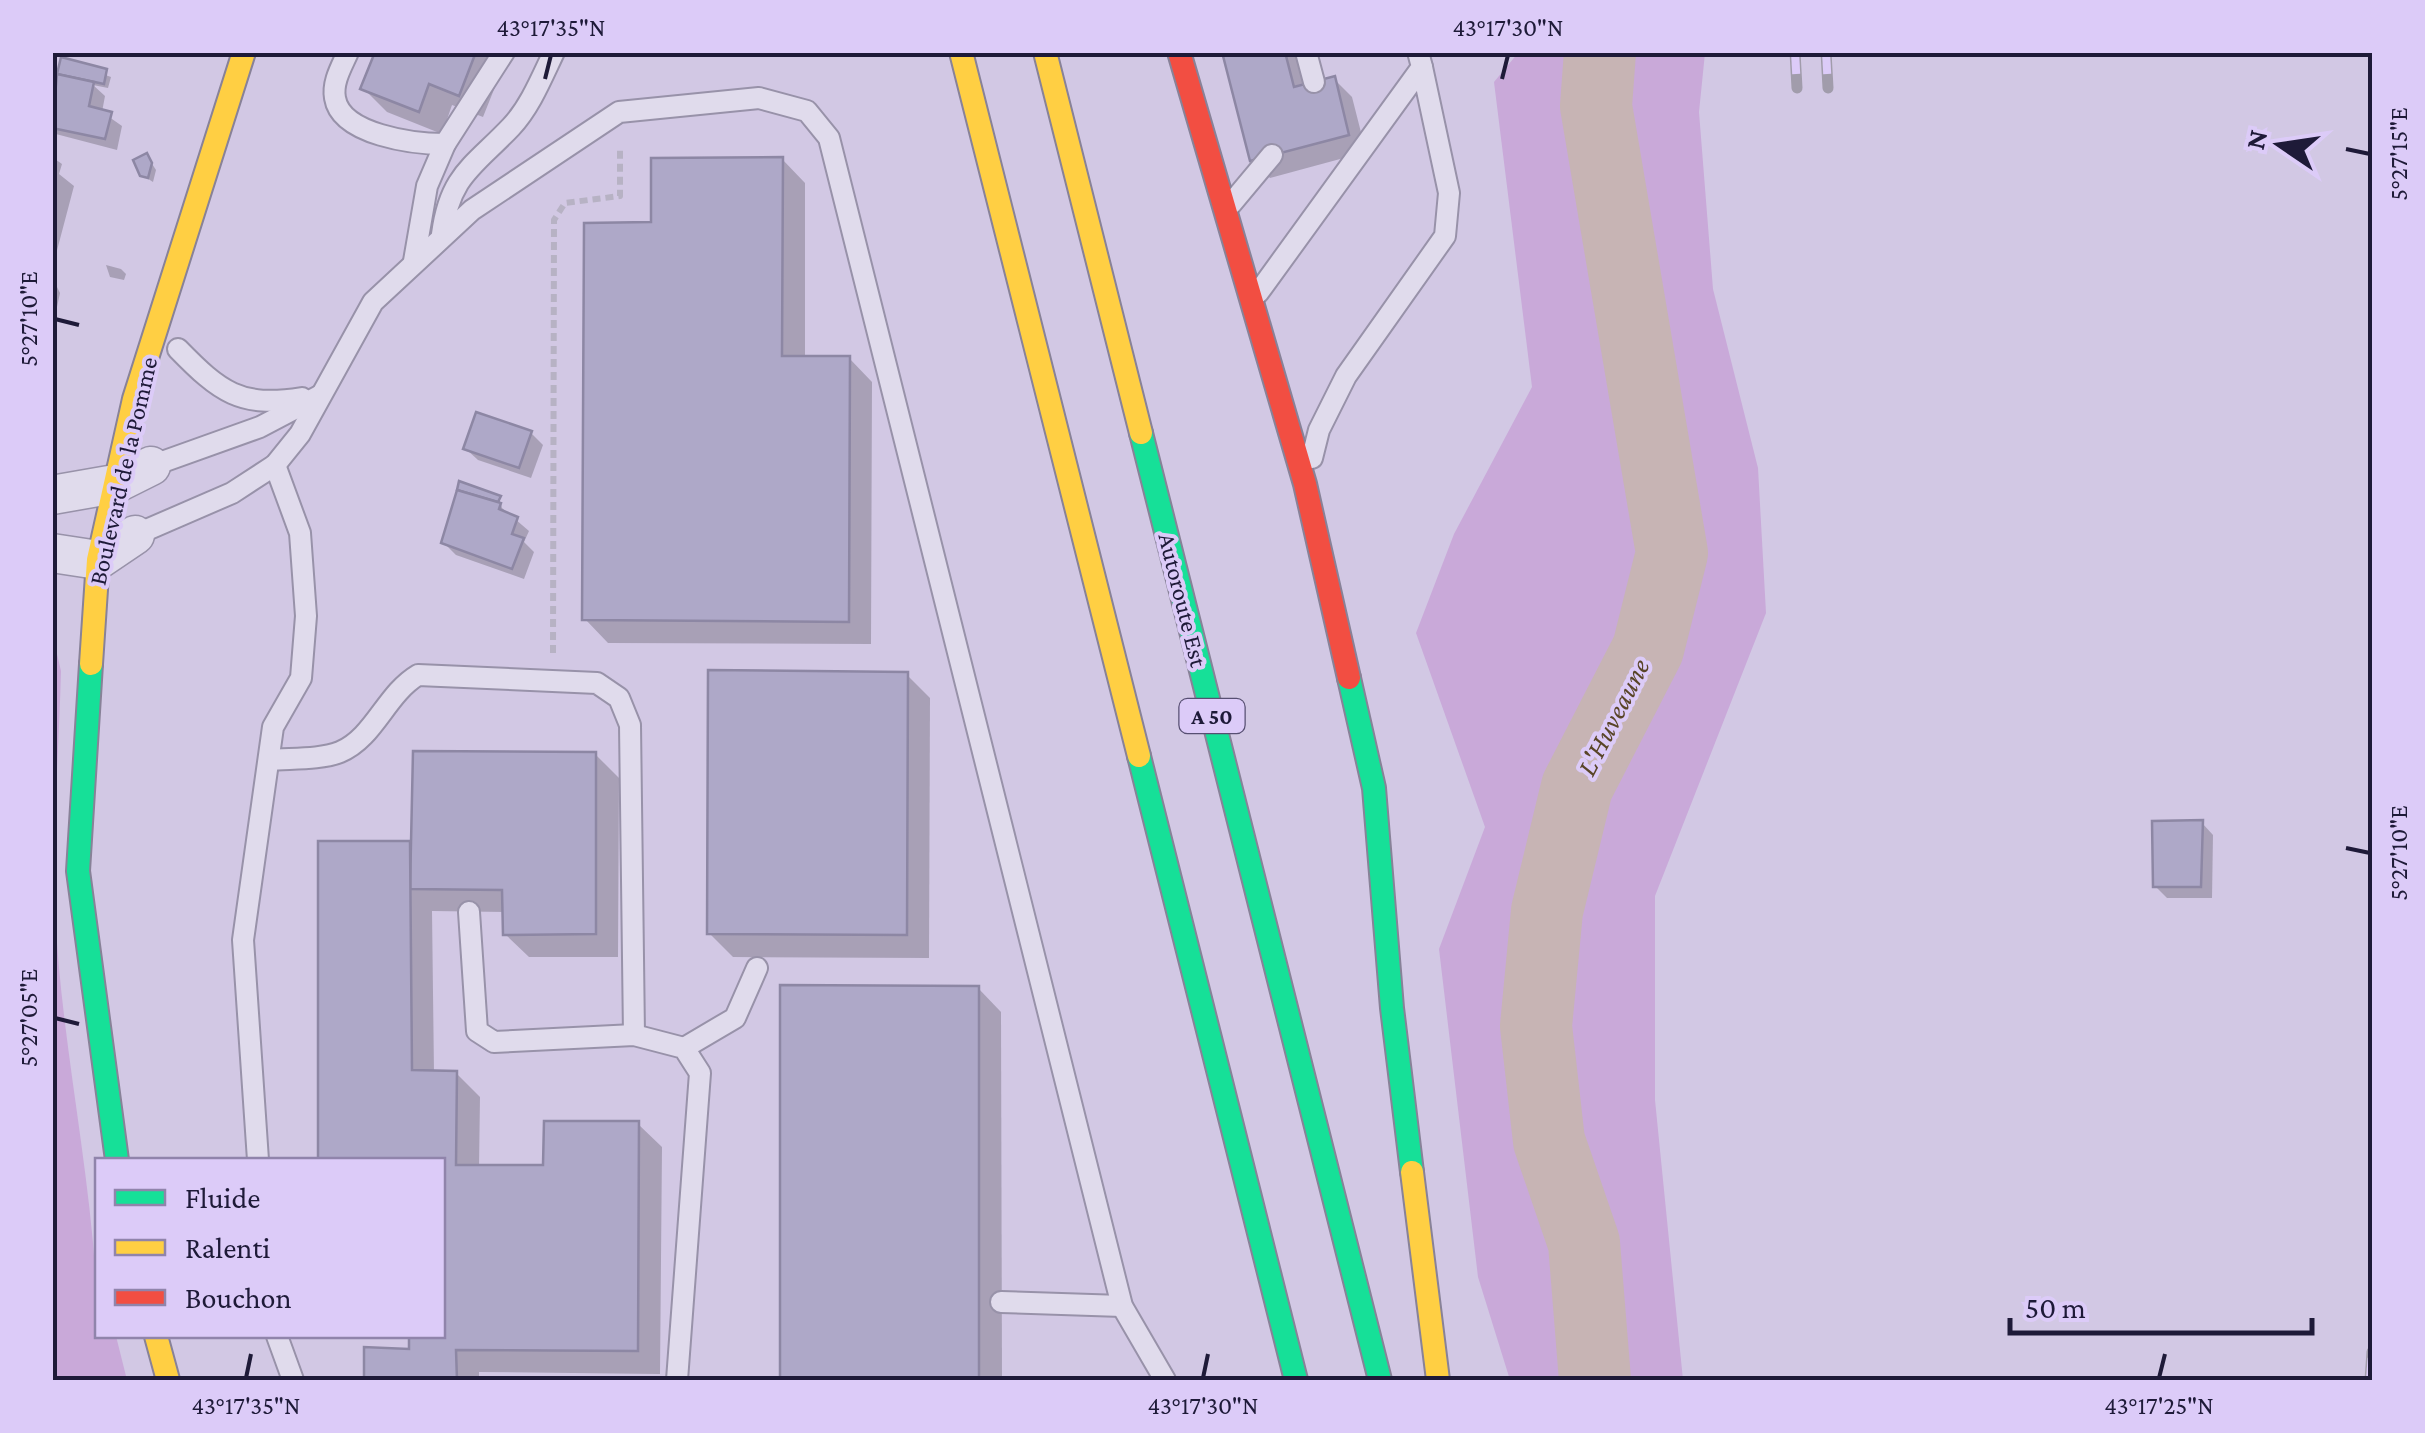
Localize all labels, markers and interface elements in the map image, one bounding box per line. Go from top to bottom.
text: 43°17'35"N [497,14,605,41]
text: 43°17'30"N [1453,14,1563,41]
north arrow [2230,95,2330,195]
text: 5°27'15"E [2385,107,2412,201]
text: N [2239,127,2273,152]
text: 5°27'10"E [15,271,42,367]
street label: Boulevard de la Pomme [84,354,162,588]
street label: Autoroute Est [1153,530,1213,671]
water label: L'Huveaune [1570,653,1656,781]
road number: A 50 [1180,699,1244,733]
text: 5°27'10"E [2385,805,2412,901]
text: 5°27'05"E [15,969,42,1067]
legend [95,1158,445,1338]
text: Fluide [185,1181,260,1214]
text: Ralenti [185,1231,270,1264]
scale bar [2010,1273,2312,1335]
text: Bouchon [185,1281,292,1314]
text: 50 m [2025,1291,2086,1324]
text: 43°17'35"N [192,1392,300,1419]
text: 43°17'30"N [1148,1392,1258,1419]
text: 43°17'25"N [2104,1392,2214,1419]

